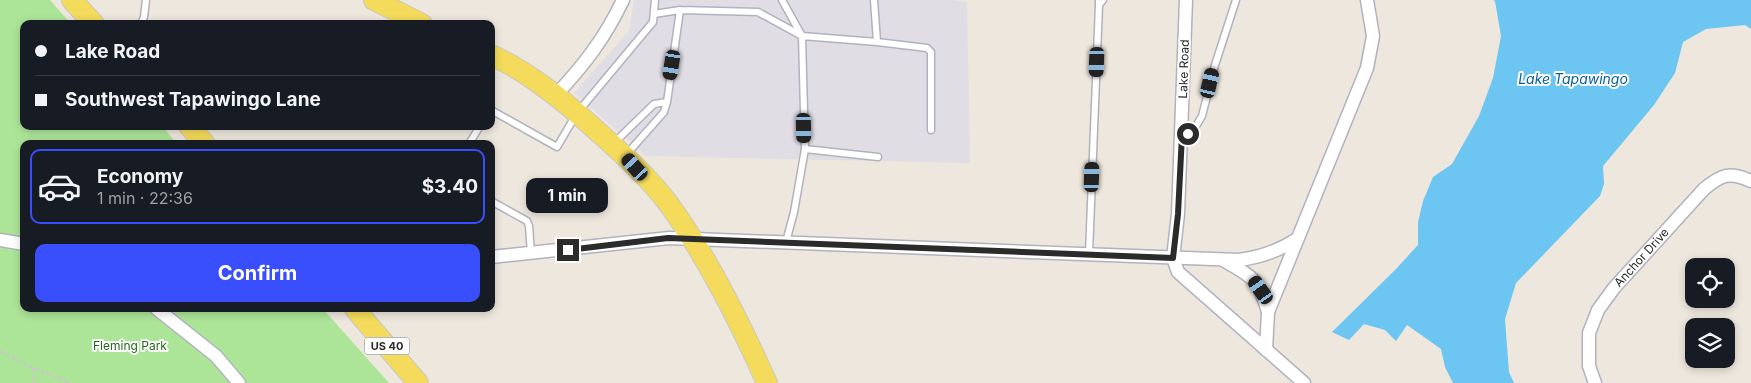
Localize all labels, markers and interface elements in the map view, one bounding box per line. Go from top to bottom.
street label: Lake Road [1175,39,1192,99]
text: Lake Road [65,40,160,63]
car [1088,47,1105,77]
car [662,49,681,81]
car [1199,67,1220,99]
water label: Lake Tapawingo [1518,70,1628,87]
text: Southwest Tapawingo Lane [65,88,321,111]
car [796,113,811,143]
route start [1177,123,1199,145]
car [619,151,650,183]
car [1083,162,1100,192]
icon: car [37,164,82,209]
text: Economy [97,165,183,188]
text: $3.40 [422,175,478,198]
callout: 1 min [527,178,609,212]
text: 1 min [547,185,587,205]
text: 1 min · 22:36 [97,188,193,208]
street label: Anchor Drive [1611,225,1672,290]
route end [557,239,579,261]
button: Confirm [35,244,480,302]
map controls [1685,258,1735,368]
button: locate [1685,258,1735,308]
car [1246,273,1275,307]
button: layers [1685,318,1735,368]
park label: Fleming Park [93,338,167,353]
road number: US 40 [364,338,410,354]

